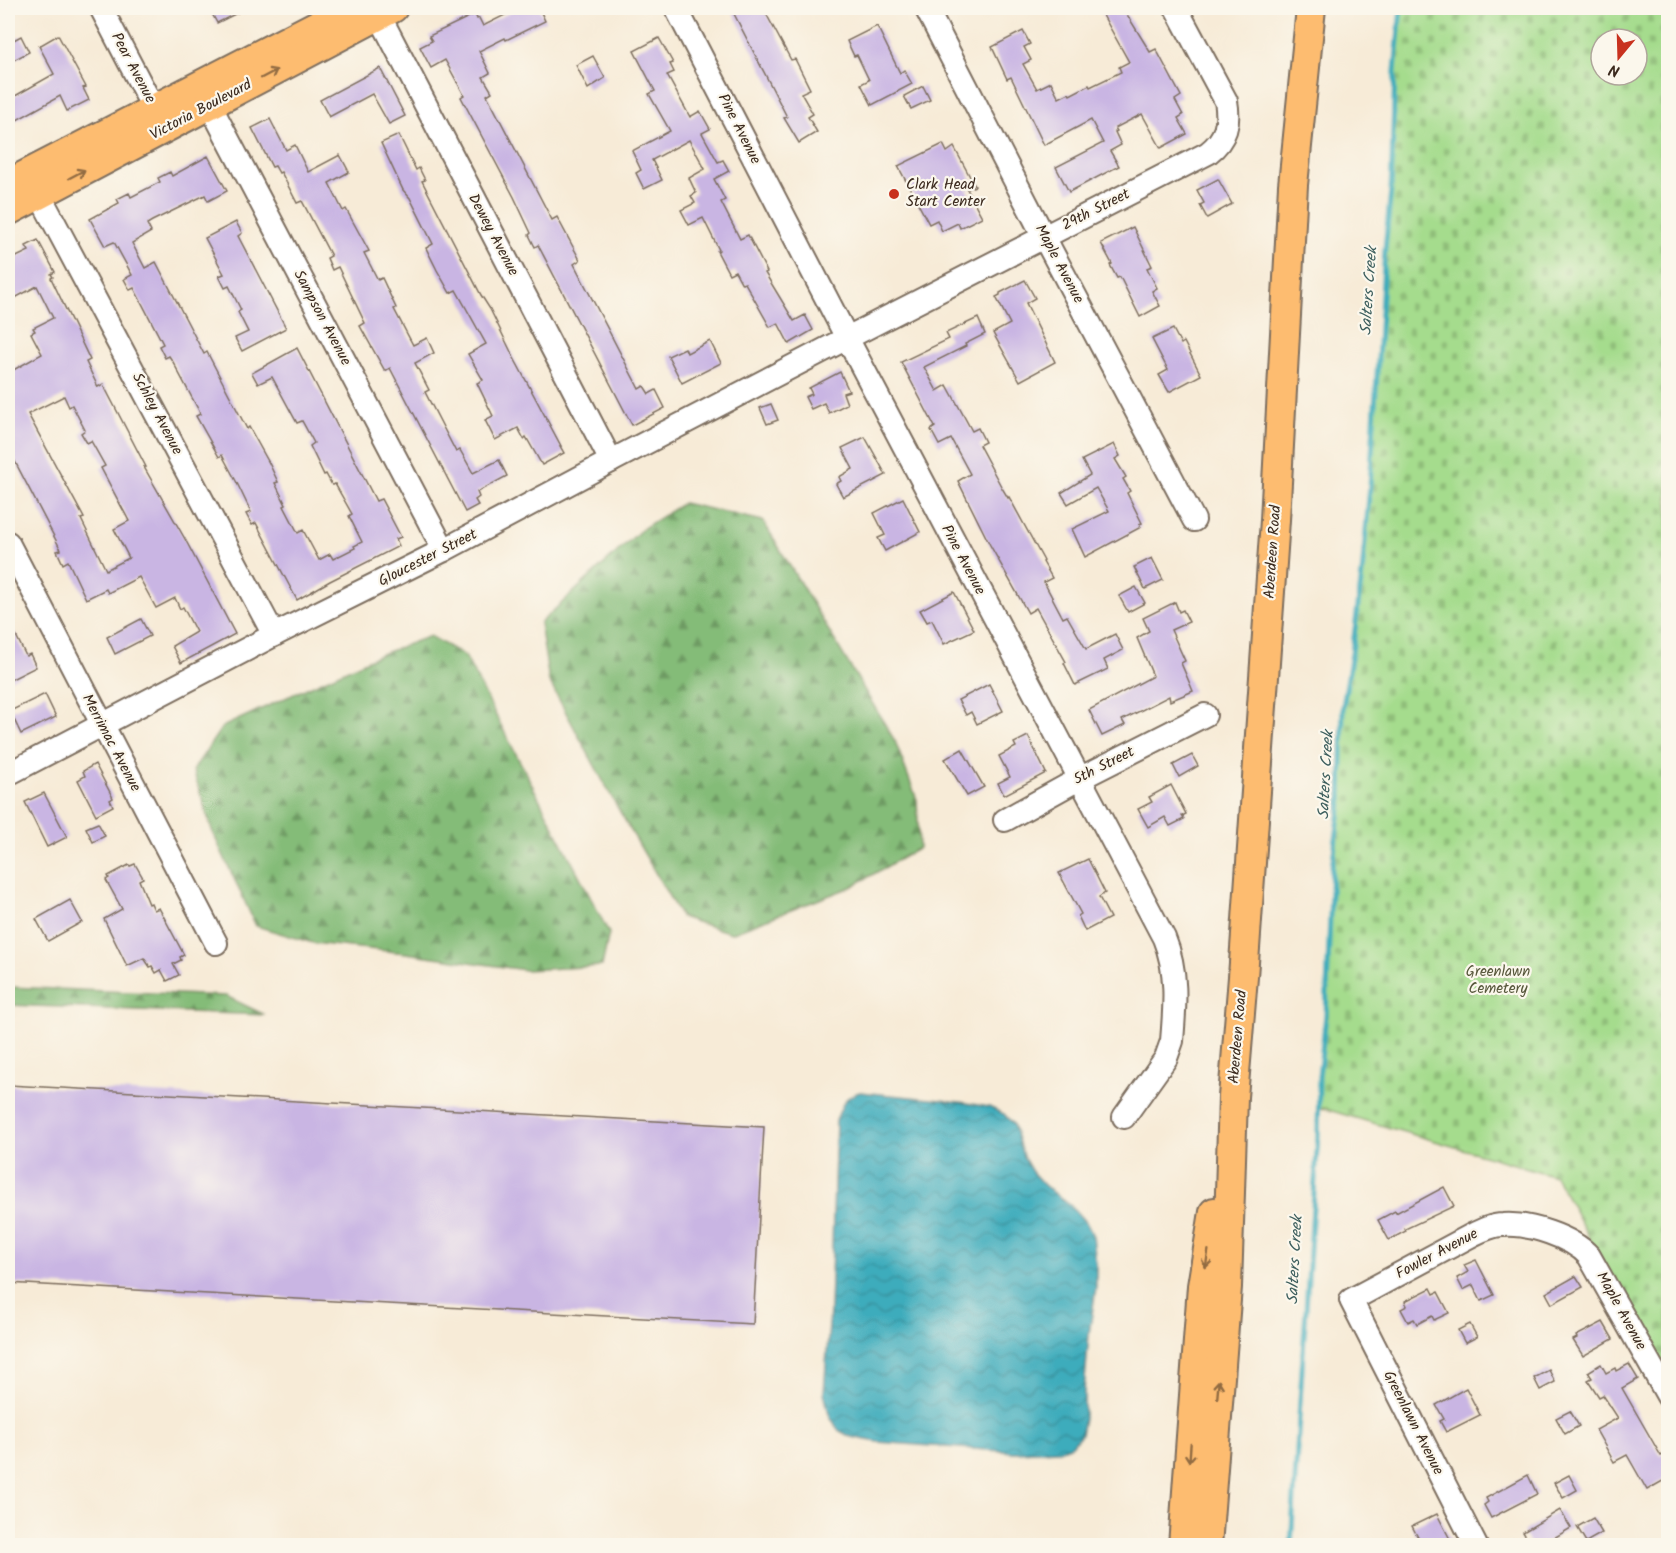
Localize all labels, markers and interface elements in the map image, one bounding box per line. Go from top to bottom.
north arrow [1589,27,1649,87]
street label: Pear Avenue [104,28,162,108]
text: N [1606,56,1623,83]
one-way arrow [260,68,277,80]
street label: Victoria Boulevard [146,73,257,147]
street label: Pine Avenue [711,89,767,169]
one-way arrow [68,168,86,179]
place label: Clark Head Start Center [906,173,986,214]
street label: 29th Street [1058,182,1135,237]
marker: Clark Head Start Center [887,187,901,201]
street label: Dewey Avenue [461,189,525,281]
street label: Maple Avenue [1028,220,1090,308]
water label: Salters Creek [1353,243,1385,336]
street label: Sampson Avenue [287,266,357,370]
street label: Schley Avenue [125,368,189,460]
street label: Aberdeen Road [1258,504,1288,600]
street label: Pine Avenue [934,521,992,600]
street label: Gloucester Street [374,523,482,593]
street label: Merrimac Avenue [75,690,147,796]
water label: Salters Creek [1311,728,1341,820]
street label: 5th Street [1069,740,1139,792]
park label: Greenlawn Cemetery [1466,960,1530,1001]
street label: Aberdeen Road [1222,989,1254,1085]
water label: Salters Creek [1280,1213,1310,1305]
street label: Fowler Avenue [1391,1222,1483,1286]
one-way arrow [1201,1248,1212,1268]
street label: Maple Avenue [1590,1267,1653,1355]
street label: Greenlawn Avenue [1376,1366,1450,1480]
one-way arrow [1213,1380,1224,1400]
one-way arrow [1185,1443,1196,1462]

